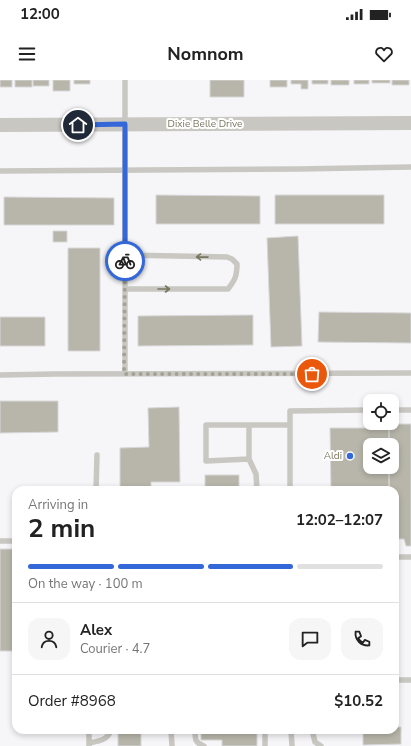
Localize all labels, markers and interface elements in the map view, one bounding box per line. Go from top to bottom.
text: 12:00 [20,4,60,24]
text: Nomnom [167,42,244,66]
icon: menu [16,43,38,65]
icon: heart [373,43,395,65]
pin [61,108,95,142]
icon: home [67,114,89,136]
street label: Dixie Belle Drive [168,117,242,131]
courier [105,241,145,281]
icon: bike [114,250,136,272]
one-way arrow [196,253,209,261]
one-way arrow [157,285,170,293]
pin [295,357,329,391]
icon: bag [301,363,323,385]
map controls [363,394,399,474]
button: locate [363,394,399,430]
button: layers [363,438,399,474]
place label: Aldi [324,449,342,463]
marker: Aldi [345,451,355,461]
text: Arriving in [28,496,88,514]
text: 12:02–12:07 [296,510,383,530]
text: 2 min [28,511,95,546]
text: On the way · 100 m [28,575,143,593]
button: person [28,618,70,660]
button: chat [289,618,331,660]
button: phone [341,618,383,660]
text: Alex [80,620,112,640]
text: Courier · 4.7 [80,640,150,658]
text: Order #8968 [28,691,116,711]
text: $10.52 [334,691,383,711]

